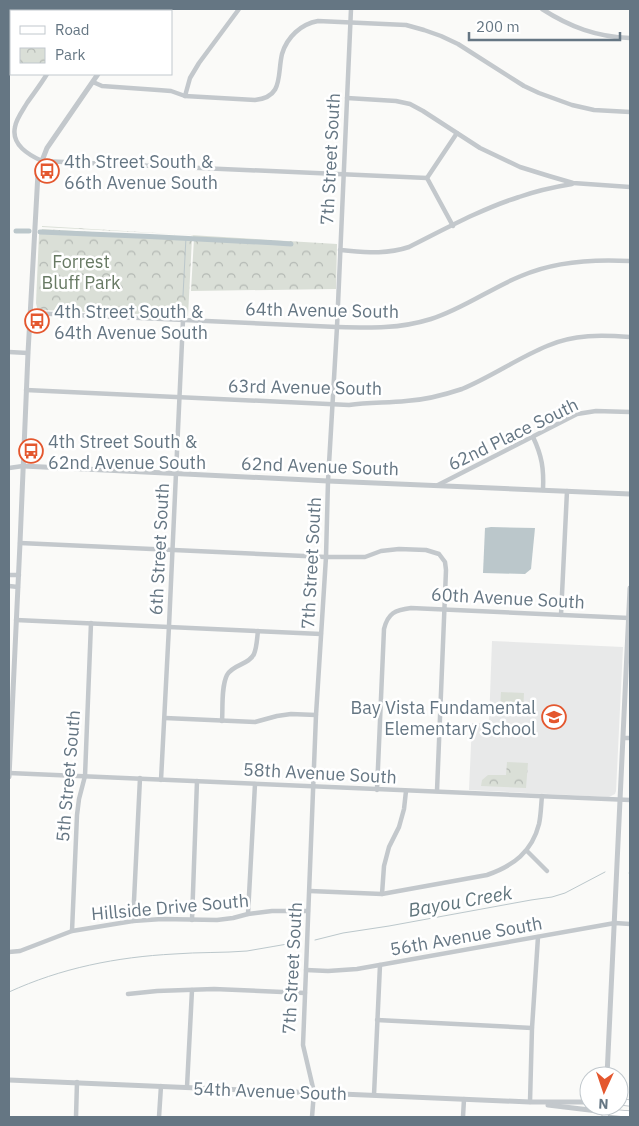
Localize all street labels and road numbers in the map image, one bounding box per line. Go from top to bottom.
street label: 7th Street South [315,92,345,226]
street label: 64th Avenue South [245,297,399,323]
street label: 63rd Avenue South [228,374,382,400]
street label: 62nd Place South [444,392,582,476]
street label: 62nd Avenue South [241,452,399,480]
street label: 6th Street South [144,482,174,616]
street label: 7th Street South [296,496,326,630]
street label: 60th Avenue South [430,582,586,614]
street label: 5th Street South [51,709,85,843]
street label: 58th Avenue South [242,757,398,789]
street label: Hillside Drive South [90,889,250,925]
street label: 7th Street South [277,901,307,1035]
street label: 56th Avenue South [388,911,544,961]
street label: 54th Avenue South [193,1077,347,1105]

